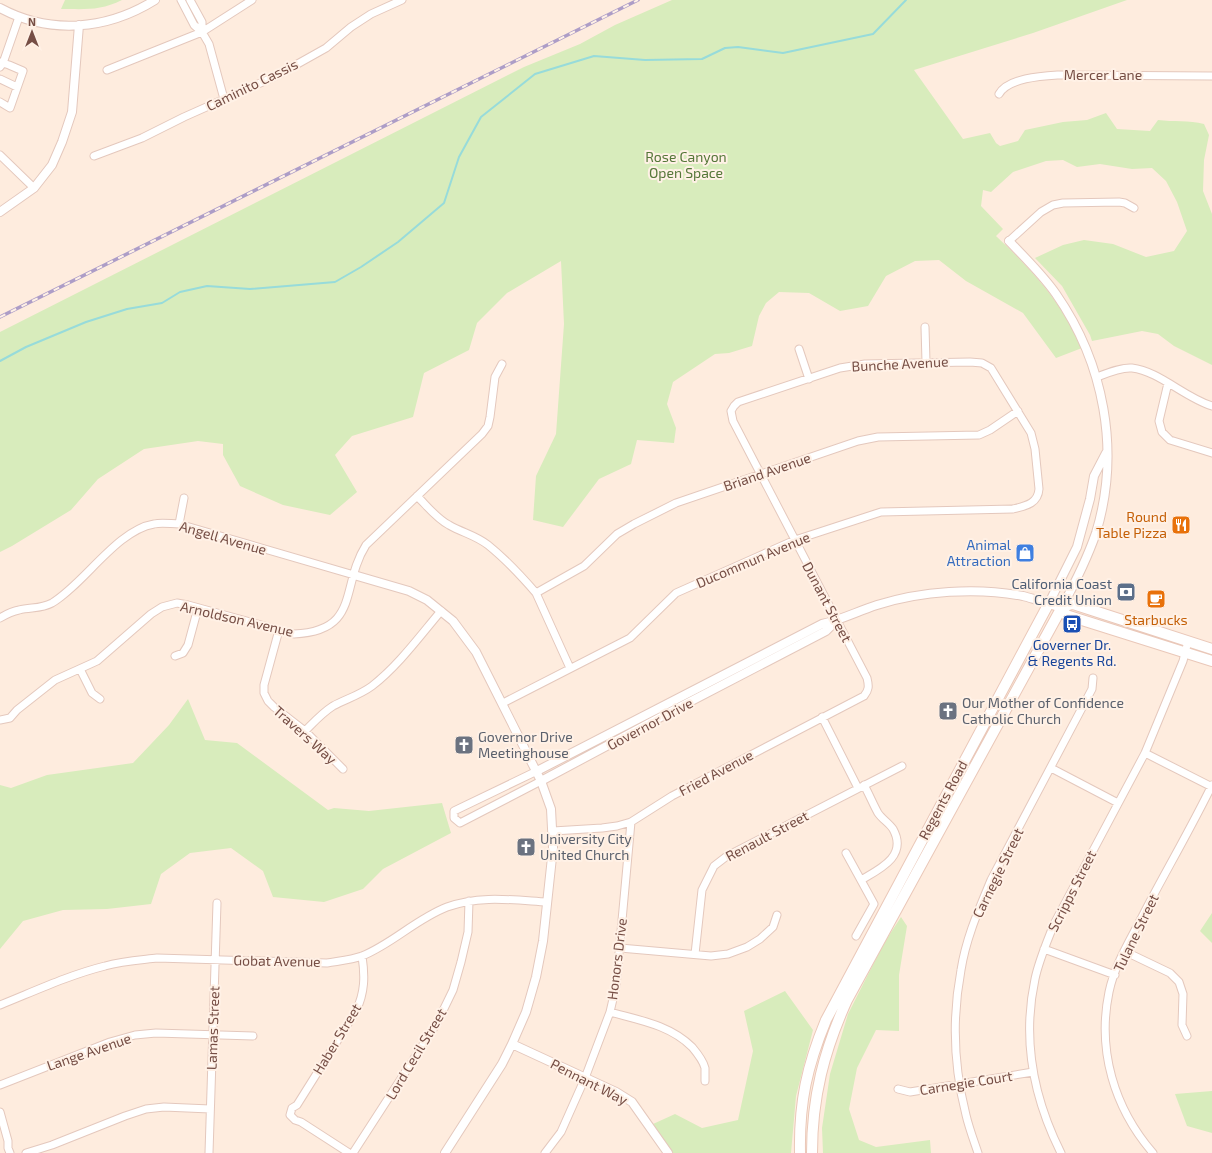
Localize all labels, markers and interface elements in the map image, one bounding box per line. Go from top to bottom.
north arrow [12,12,52,52]
text: N [28,15,36,28]
street label: Caminito Cassis [203,55,300,114]
street label: Mercer Lane [1064,66,1142,83]
park label: Rose Canyon Open Space [645,148,727,181]
street label: Bunche Avenue [851,352,949,375]
street label: Briand Avenue [721,449,813,494]
place label: Round Table Pizza [1096,508,1167,541]
restaurant icon: Round Table Pizza [1170,514,1192,536]
street label: Angell Avenue [178,517,269,558]
street label: Ducommun Avenue [693,528,812,591]
place label: Animal Attraction [947,536,1012,569]
shop icon: Animal Attraction [1014,542,1036,564]
street label: Dunant Street [799,559,856,645]
place label: California Coast Credit Union [1011,575,1112,608]
bank icon: California Coast Credit Union [1115,581,1137,603]
cafe icon: Starbucks [1145,588,1167,610]
street label: Arnoldson Avenue [179,597,295,640]
place label: Starbucks [1124,611,1188,628]
bus stop icon: Governer Dr. & Regents Rd. [1061,613,1083,635]
place label: Governer Dr. & Regents Rd. [1028,636,1116,669]
street label: Governor Drive [604,694,696,753]
place label: Our Mother of Confidence Catholic Church [962,694,1124,727]
church icon: Our Mother of Confidence Catholic Church [937,700,959,722]
street label: Travers Way [270,702,341,768]
place label: Governor Drive Meetinghouse [478,728,573,761]
church icon: Governor Drive Meetinghouse [453,734,475,756]
street label: Fried Avenue [676,746,756,799]
street label: Regents Road [915,757,971,842]
street label: Renault Street [722,807,811,865]
street label: Carnegie Street [968,825,1027,920]
place label: University City United Church [540,830,632,863]
church icon: University City United Church [515,836,537,858]
street label: Scripps Street [1044,847,1099,934]
street label: Tulane Street [1109,891,1162,974]
street label: Honors Drive [603,917,630,1001]
street label: Gobat Avenue [233,951,321,970]
street label: Lamas Street [203,986,222,1070]
street label: Haber Street [309,1000,364,1077]
street label: Lord Cecil Street [382,1005,449,1102]
street label: Lange Avenue [44,1029,133,1074]
street label: Pennant Way [548,1055,631,1109]
street label: Carnegie Court [918,1067,1014,1098]

